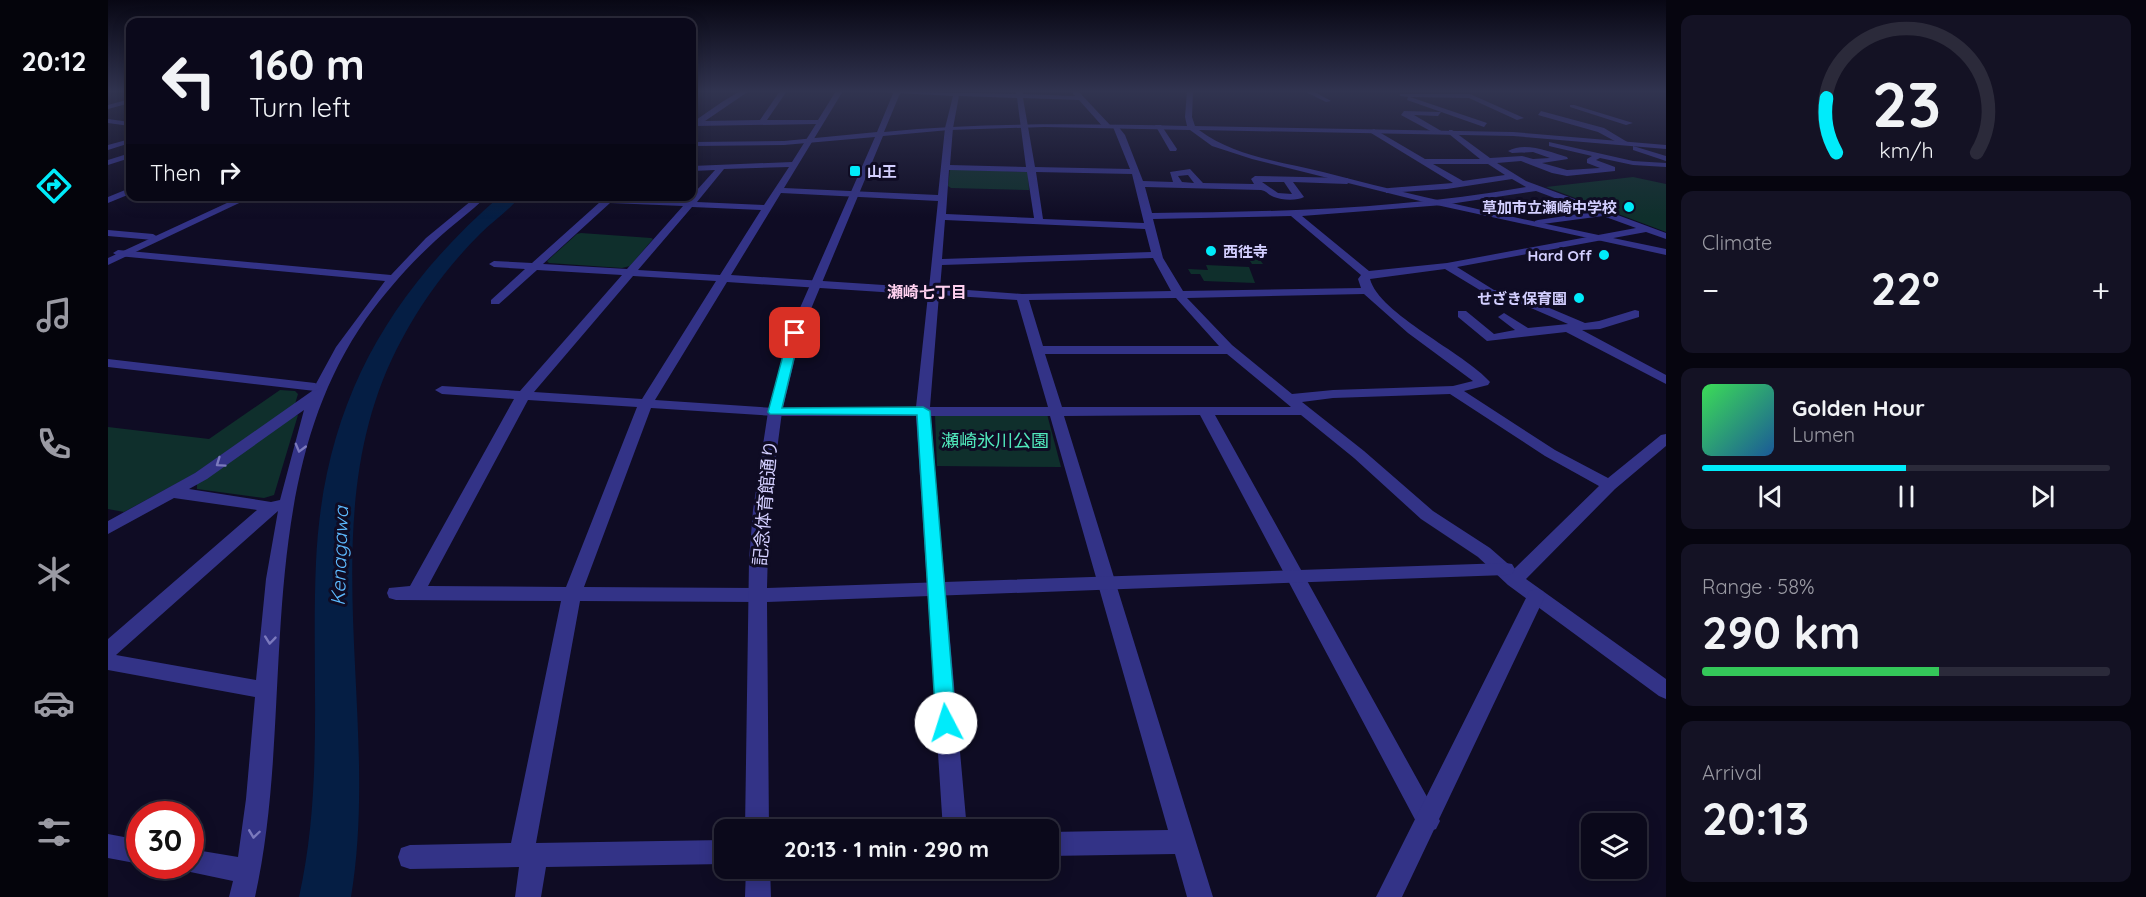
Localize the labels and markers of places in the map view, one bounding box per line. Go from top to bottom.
place label: 山王 [867,162,897,181]
marker: 山王 [848,164,862,178]
place label: 草加市立瀬崎中学校 [1482,198,1617,217]
marker: 草加市立瀬崎中学校 [1622,200,1636,214]
place label: 西徃寺 [1223,242,1268,261]
marker: 西徃寺 [1204,244,1218,258]
place label: Hard Off [1527,246,1593,265]
marker: Hard Off [1597,248,1611,262]
place label: せざき保育園 [1477,289,1567,308]
marker: せざき保育園 [1572,291,1586,305]
pin [769,307,820,358]

